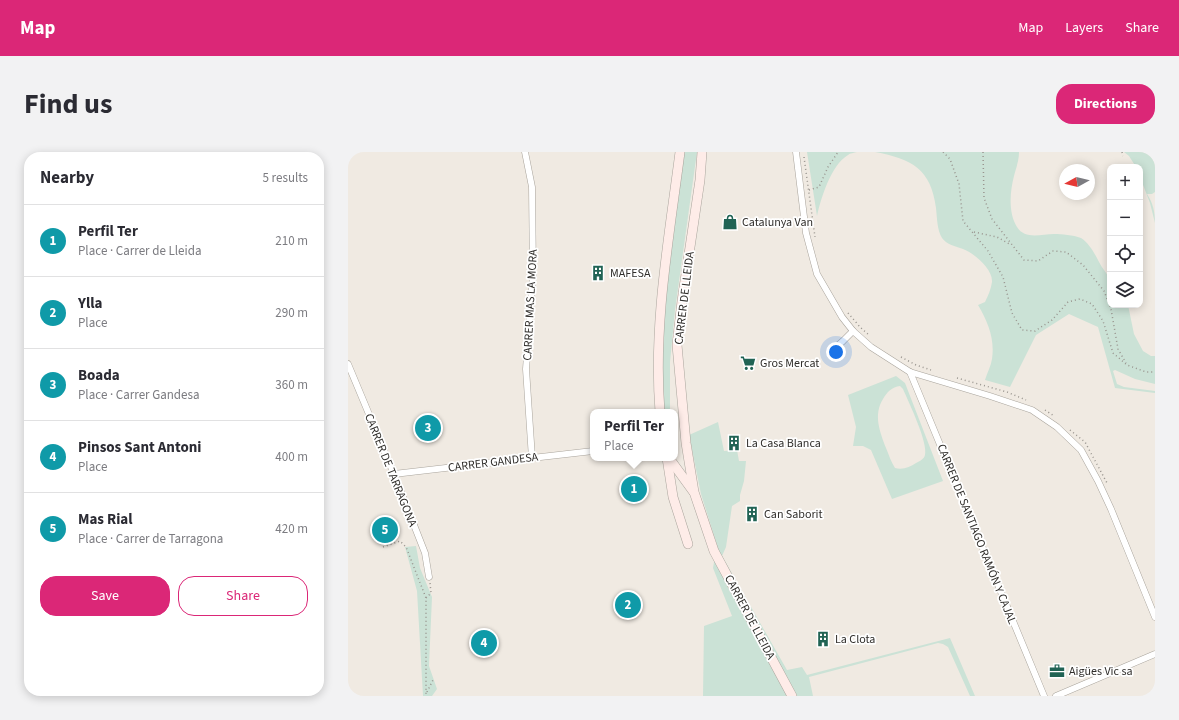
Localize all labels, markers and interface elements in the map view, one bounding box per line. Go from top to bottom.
text: Map [20,15,55,42]
text: Map [1018,18,1043,38]
text: Layers [1065,18,1103,38]
text: Share [1125,18,1159,38]
text: Find us [24,84,112,124]
button: Directions [1056,84,1155,124]
north arrow [1059,164,1095,200]
map controls [1107,164,1143,308]
button: + [1107,164,1143,200]
text: Nearby [40,166,94,190]
text: 5 results [263,169,308,187]
button: − [1107,200,1143,236]
shop icon: Catalunya Van [721,213,739,231]
place label: Catalunya Van [742,214,813,231]
text: Perfil Ter [78,221,138,242]
text: 1 [50,232,56,250]
text: 210 m [275,232,308,250]
button: locate [1107,236,1143,272]
text: Place · Carrer de Lleida [78,242,202,260]
street label: CARRER MAS LA MORA [519,248,542,361]
street label: CARRER DE LLEIDA [670,250,699,346]
building icon: MAFESA [589,264,607,282]
place label: MAFESA [610,265,651,282]
button: layers [1107,272,1143,308]
text: Ylla [78,293,102,314]
text: 2 [50,304,56,322]
text: 290 m [275,304,308,322]
text: Place [78,314,107,332]
your location [826,342,846,362]
supermarket icon: Gros Mercat [739,354,757,372]
place label: Gros Mercat [760,355,819,372]
text: Boada [78,365,120,386]
text: 3 [50,376,56,394]
text: 360 m [275,376,308,394]
text: Place · Carrer Gandesa [78,386,200,404]
popup [590,409,678,461]
street label: CARRER DE TARRAGONA [360,411,421,530]
pin: 3 [415,413,441,443]
text: Perfil Ter [604,416,664,437]
building icon: La Casa Blanca [725,434,743,452]
place label: La Casa Blanca [746,435,821,452]
text: Pinsos Sant Antoni [78,437,201,458]
text: Place [604,437,633,455]
street label: CARRER DE SANTIAGO RAMÓN Y CAJAL [933,442,1021,627]
text: 4 [50,448,56,466]
text: 400 m [275,448,308,466]
street label: CARRER GANDESA [447,448,540,476]
text: Place [78,458,107,476]
pin: 1 [621,474,647,504]
building icon: Can Saborit [743,505,761,523]
place label: Can Saborit [764,506,823,523]
text: Mas Rial [78,509,133,530]
pin: 5 [372,515,398,545]
text: 5 [50,520,56,538]
text: 420 m [275,520,308,538]
text: Place · Carrer de Tarragona [78,530,223,548]
street label: CARRER DE LLEIDA [720,572,779,663]
button: Save [40,576,170,616]
button: Share [178,576,308,616]
pin: 2 [615,590,641,620]
pin: 4 [471,628,497,658]
building icon: La Clota [814,630,832,648]
place label: La Clota [835,631,875,648]
office icon: Aigües Vic sa [1048,662,1066,680]
place label: Aigües Vic sa [1069,663,1133,680]

